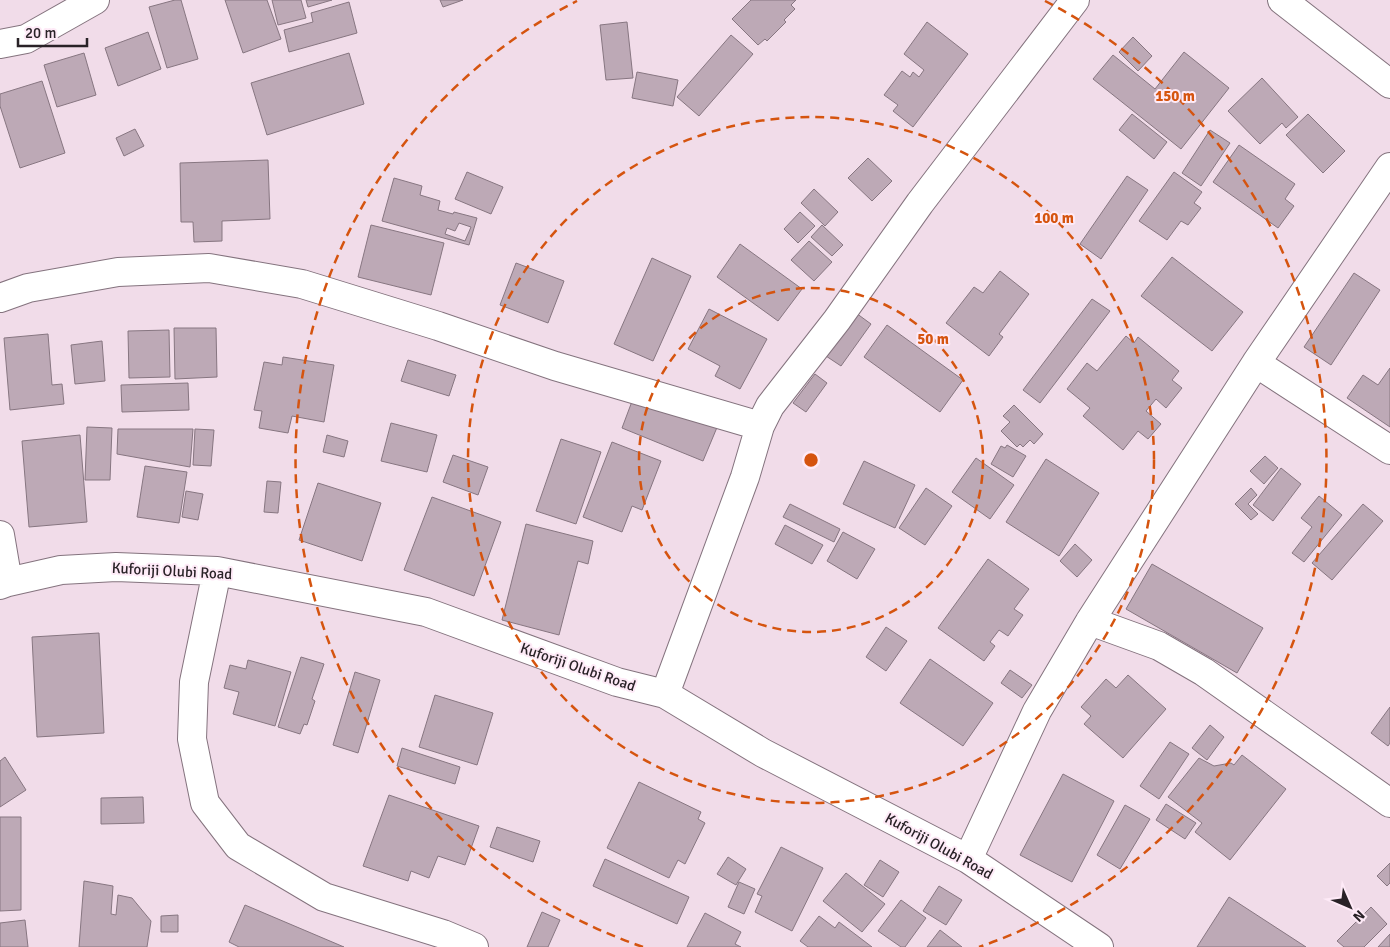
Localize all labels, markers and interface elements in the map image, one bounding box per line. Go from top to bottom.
scale bar [18,15,86,47]
text: 20 m [25,24,56,42]
text: 150 m [1155,87,1195,105]
text: 100 m [1034,209,1074,227]
text: 50 m [917,330,949,348]
centre of rings [802,451,820,469]
street label: Kuforiji Olubi Road [111,559,233,583]
street label: Kuforiji Olubi Road [518,639,638,695]
street label: Kuforiji Olubi Road [882,809,996,883]
north arrow [1325,882,1375,932]
text: N [1349,906,1368,925]

